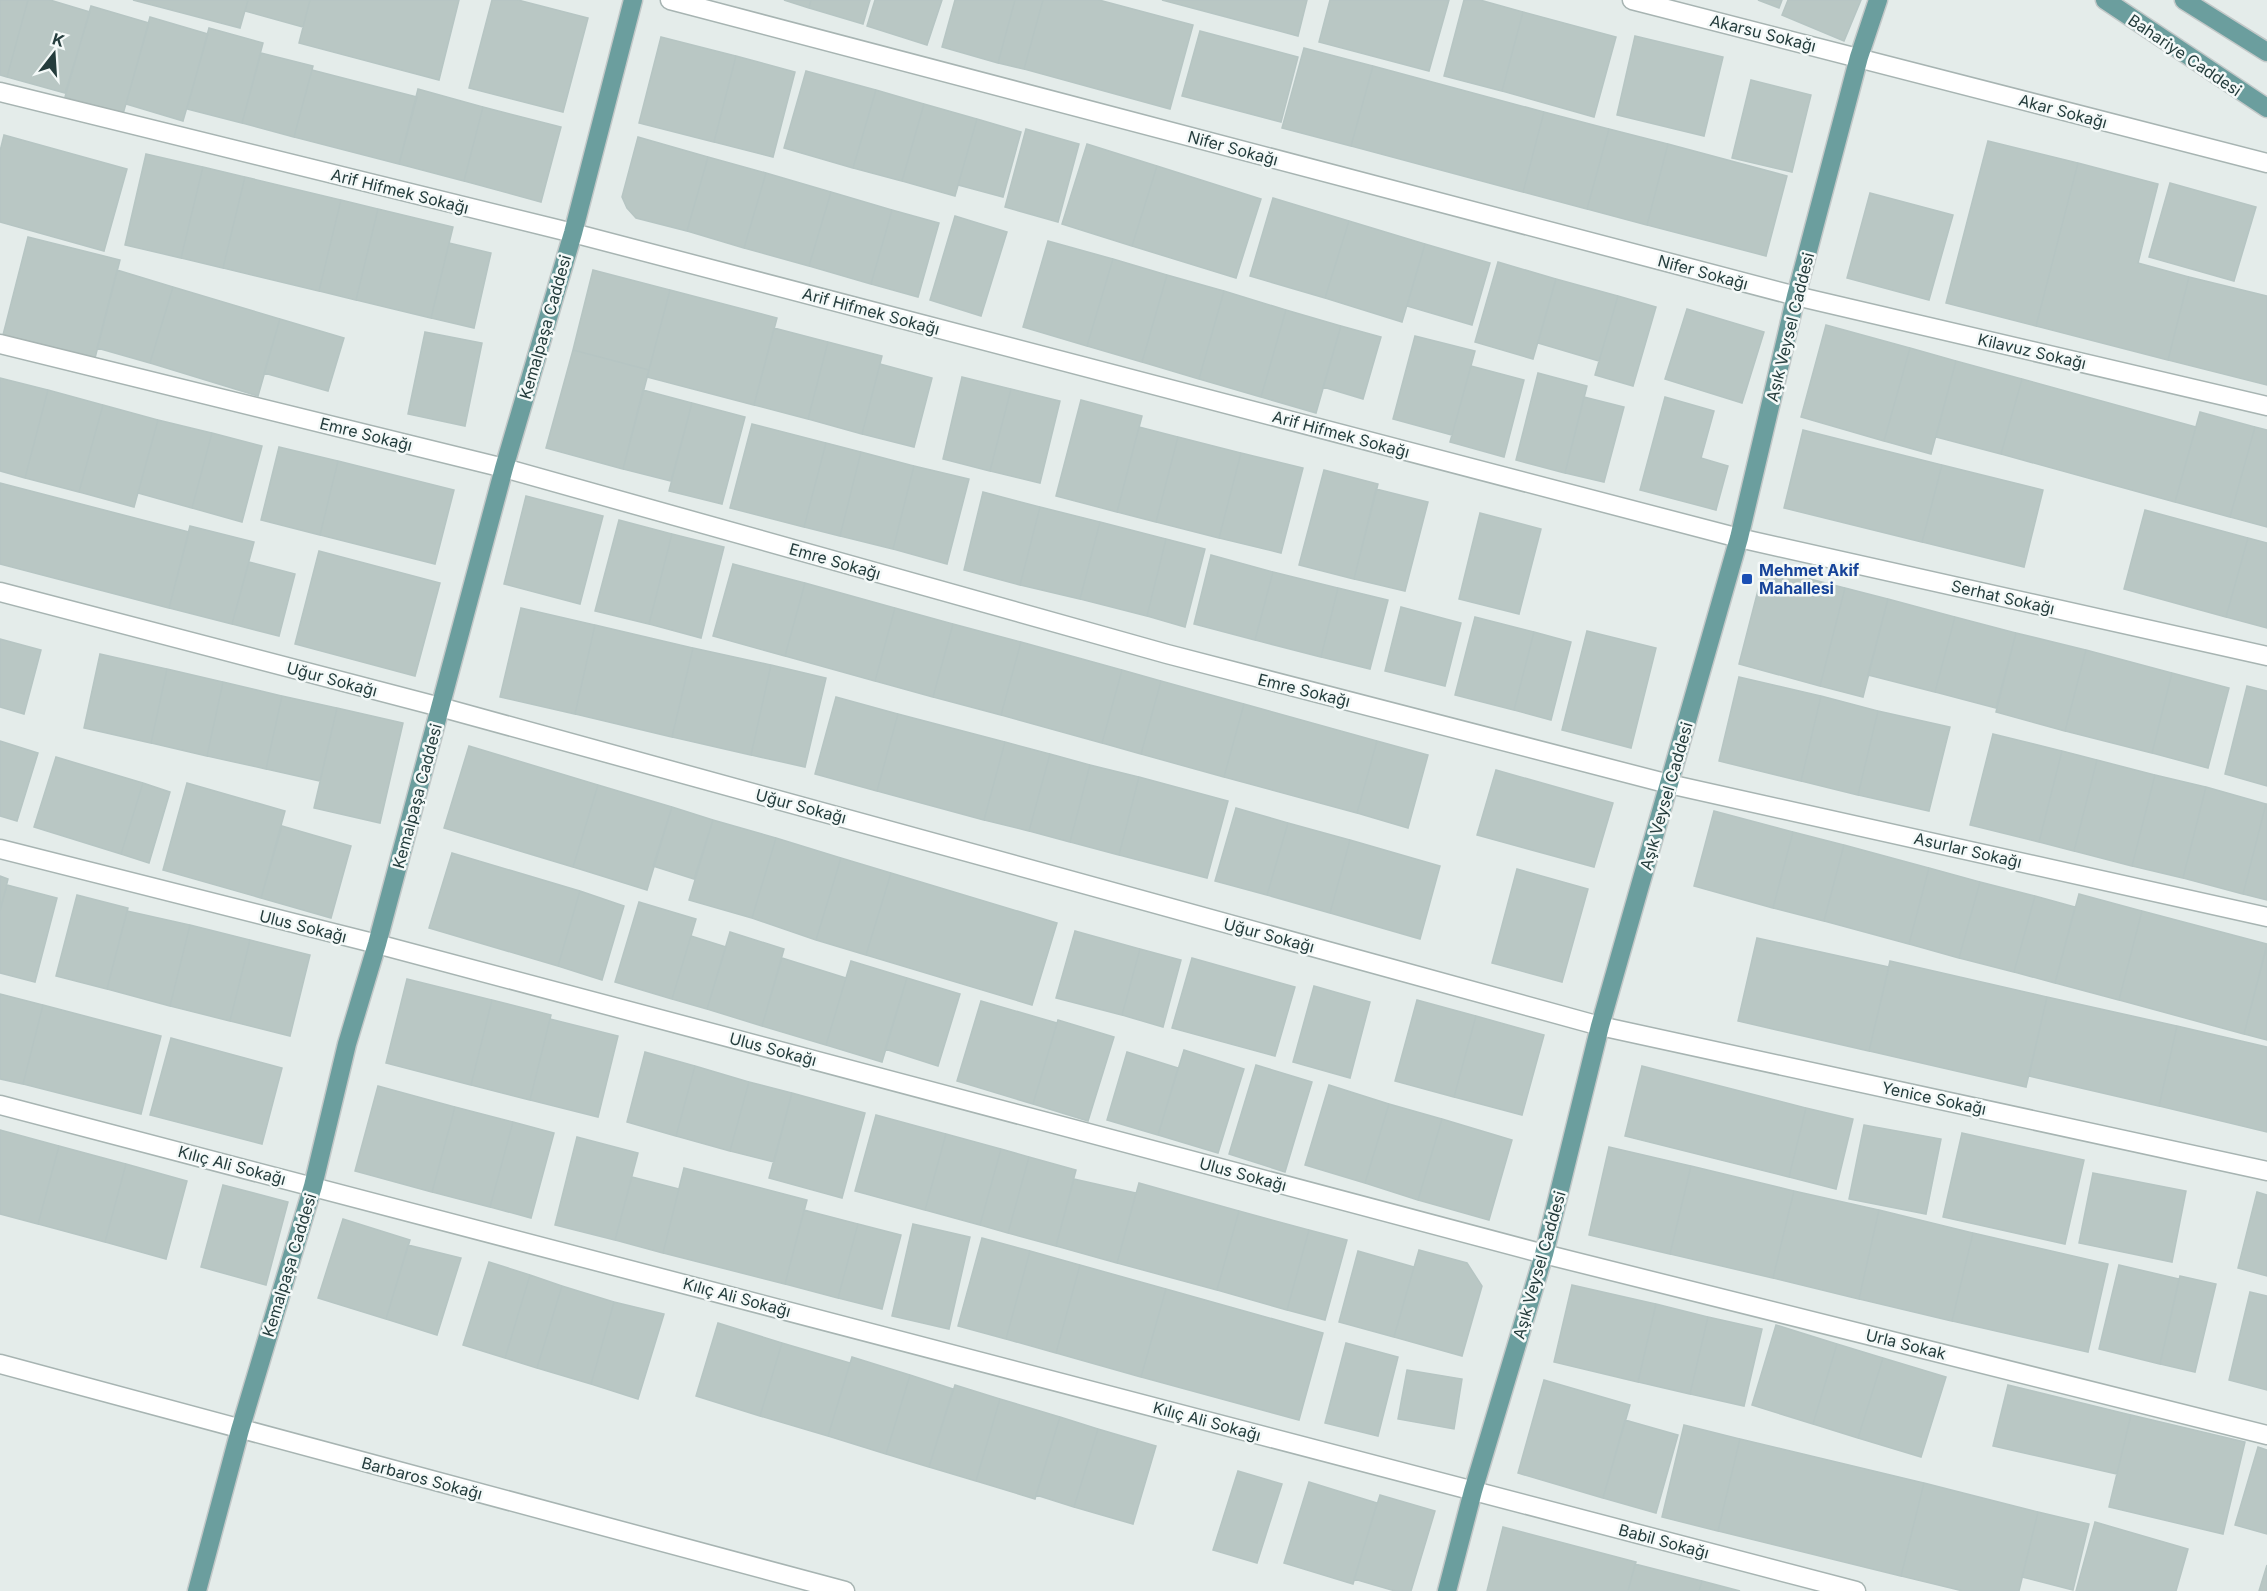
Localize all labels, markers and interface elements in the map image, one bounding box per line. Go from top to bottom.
street label: Akarsu Sokağı [1708,10,1818,56]
street label: Bahariye Caddesi [2124,10,2246,100]
north arrow [24,24,84,84]
text: K [50,28,67,51]
street label: Akar Sokağı [2017,90,2109,132]
street label: Nifer Sokağı [1186,126,1280,170]
street label: Arif Hifmek Sokağı [329,164,471,218]
street label: Nifer Sokağı [1656,250,1750,294]
street label: Aşık Veysel Caddesi [1762,250,1818,404]
street label: Kemalpaşa Caddesi [515,253,575,401]
street label: Arif Hifmek Sokağı [800,283,942,339]
street label: Kilavuz Sokağı [1976,329,2088,373]
street label: Arif Hifmek Sokağı [1270,406,1412,462]
street label: Emre Sokağı [318,413,414,455]
street label: Emre Sokağı [787,538,883,584]
place label: Mehmet Akif Mahallesi [1759,560,1860,598]
marker: Mehmet Akif Mahallesi [1740,572,1754,586]
street label: Serhat Sokağı [1949,575,2057,619]
street label: Uğur Sokağı [284,657,380,701]
street label: Emre Sokağı [1256,669,1352,711]
street label: Aşık Veysel Caddesi [1635,720,1697,872]
street label: Kemalpaşa Caddesi [388,721,446,871]
street label: Uğur Sokağı [753,784,849,828]
street label: Asurlar Sokağı [1912,828,2024,872]
street label: Ulus Sokağı [257,905,349,947]
street label: Uğur Sokağı [1221,913,1317,957]
street label: Ulus Sokağı [727,1028,819,1070]
street label: Yenice Sokağı [1880,1077,1988,1119]
street label: Kılıç Ali Sokağı [176,1141,288,1189]
street label: Ulus Sokağı [1197,1153,1289,1195]
street label: Aşık Veysel Caddesi [1508,1189,1570,1341]
street label: Kemalpaşa Caddesi [258,1191,320,1339]
street label: Kılıç Ali Sokağı [681,1273,793,1321]
street label: Urla Sokak [1864,1324,1948,1364]
street label: Kılıç Ali Sokağı [1151,1397,1263,1445]
street label: Barbaros Sokağı [359,1452,485,1504]
street label: Babil Sokağı [1617,1519,1711,1563]

